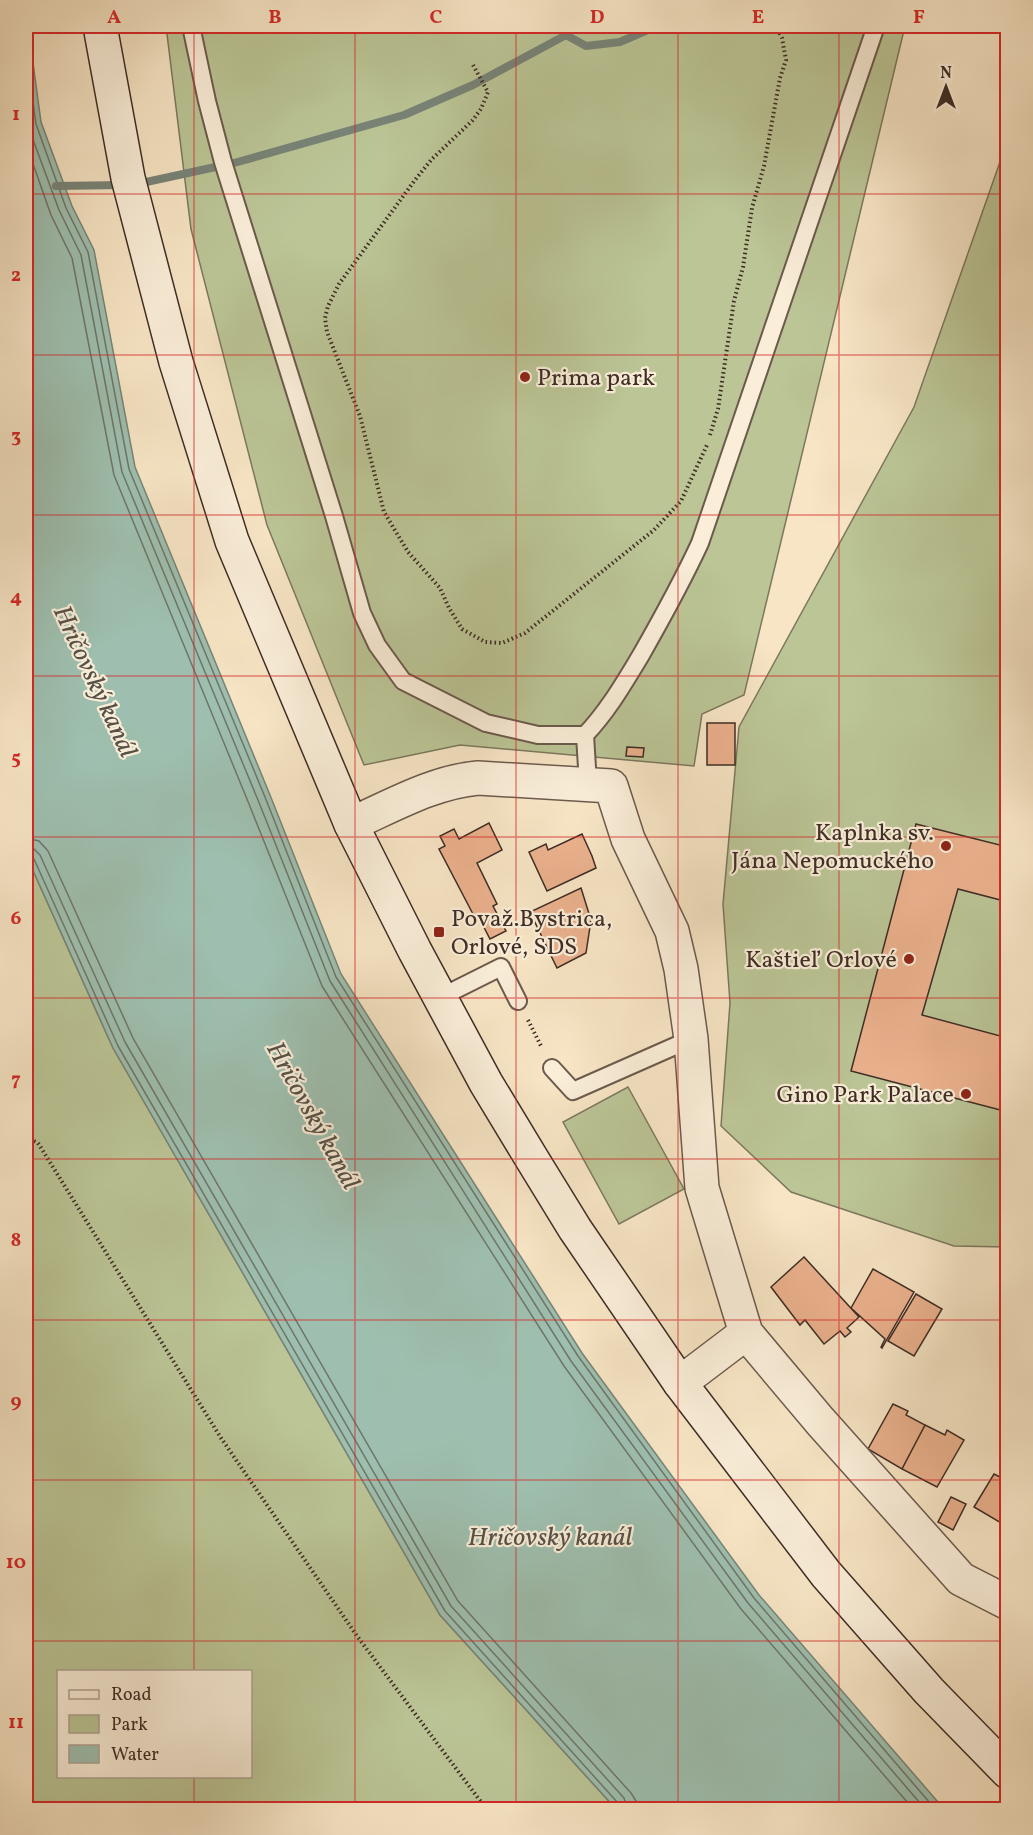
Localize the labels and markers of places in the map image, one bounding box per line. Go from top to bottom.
place label: Prima park [537,362,655,396]
marker: Prima park [518,370,532,384]
place label: Kaplnka sv. Jána Nepomuckého [731,817,934,879]
marker: Kaplnka sv. Jána Nepomuckého [939,839,953,853]
place label: Považ.Bystrica, Orlové, SDS [451,903,612,965]
marker: Považ.Bystrica, Orlové, SDS [432,925,446,939]
place label: Kaštieľ Orlové [745,944,897,978]
marker: Kaštieľ Orlové [902,952,916,966]
place label: Gino Park Palace [776,1079,954,1113]
marker: Gino Park Palace [959,1087,973,1101]

